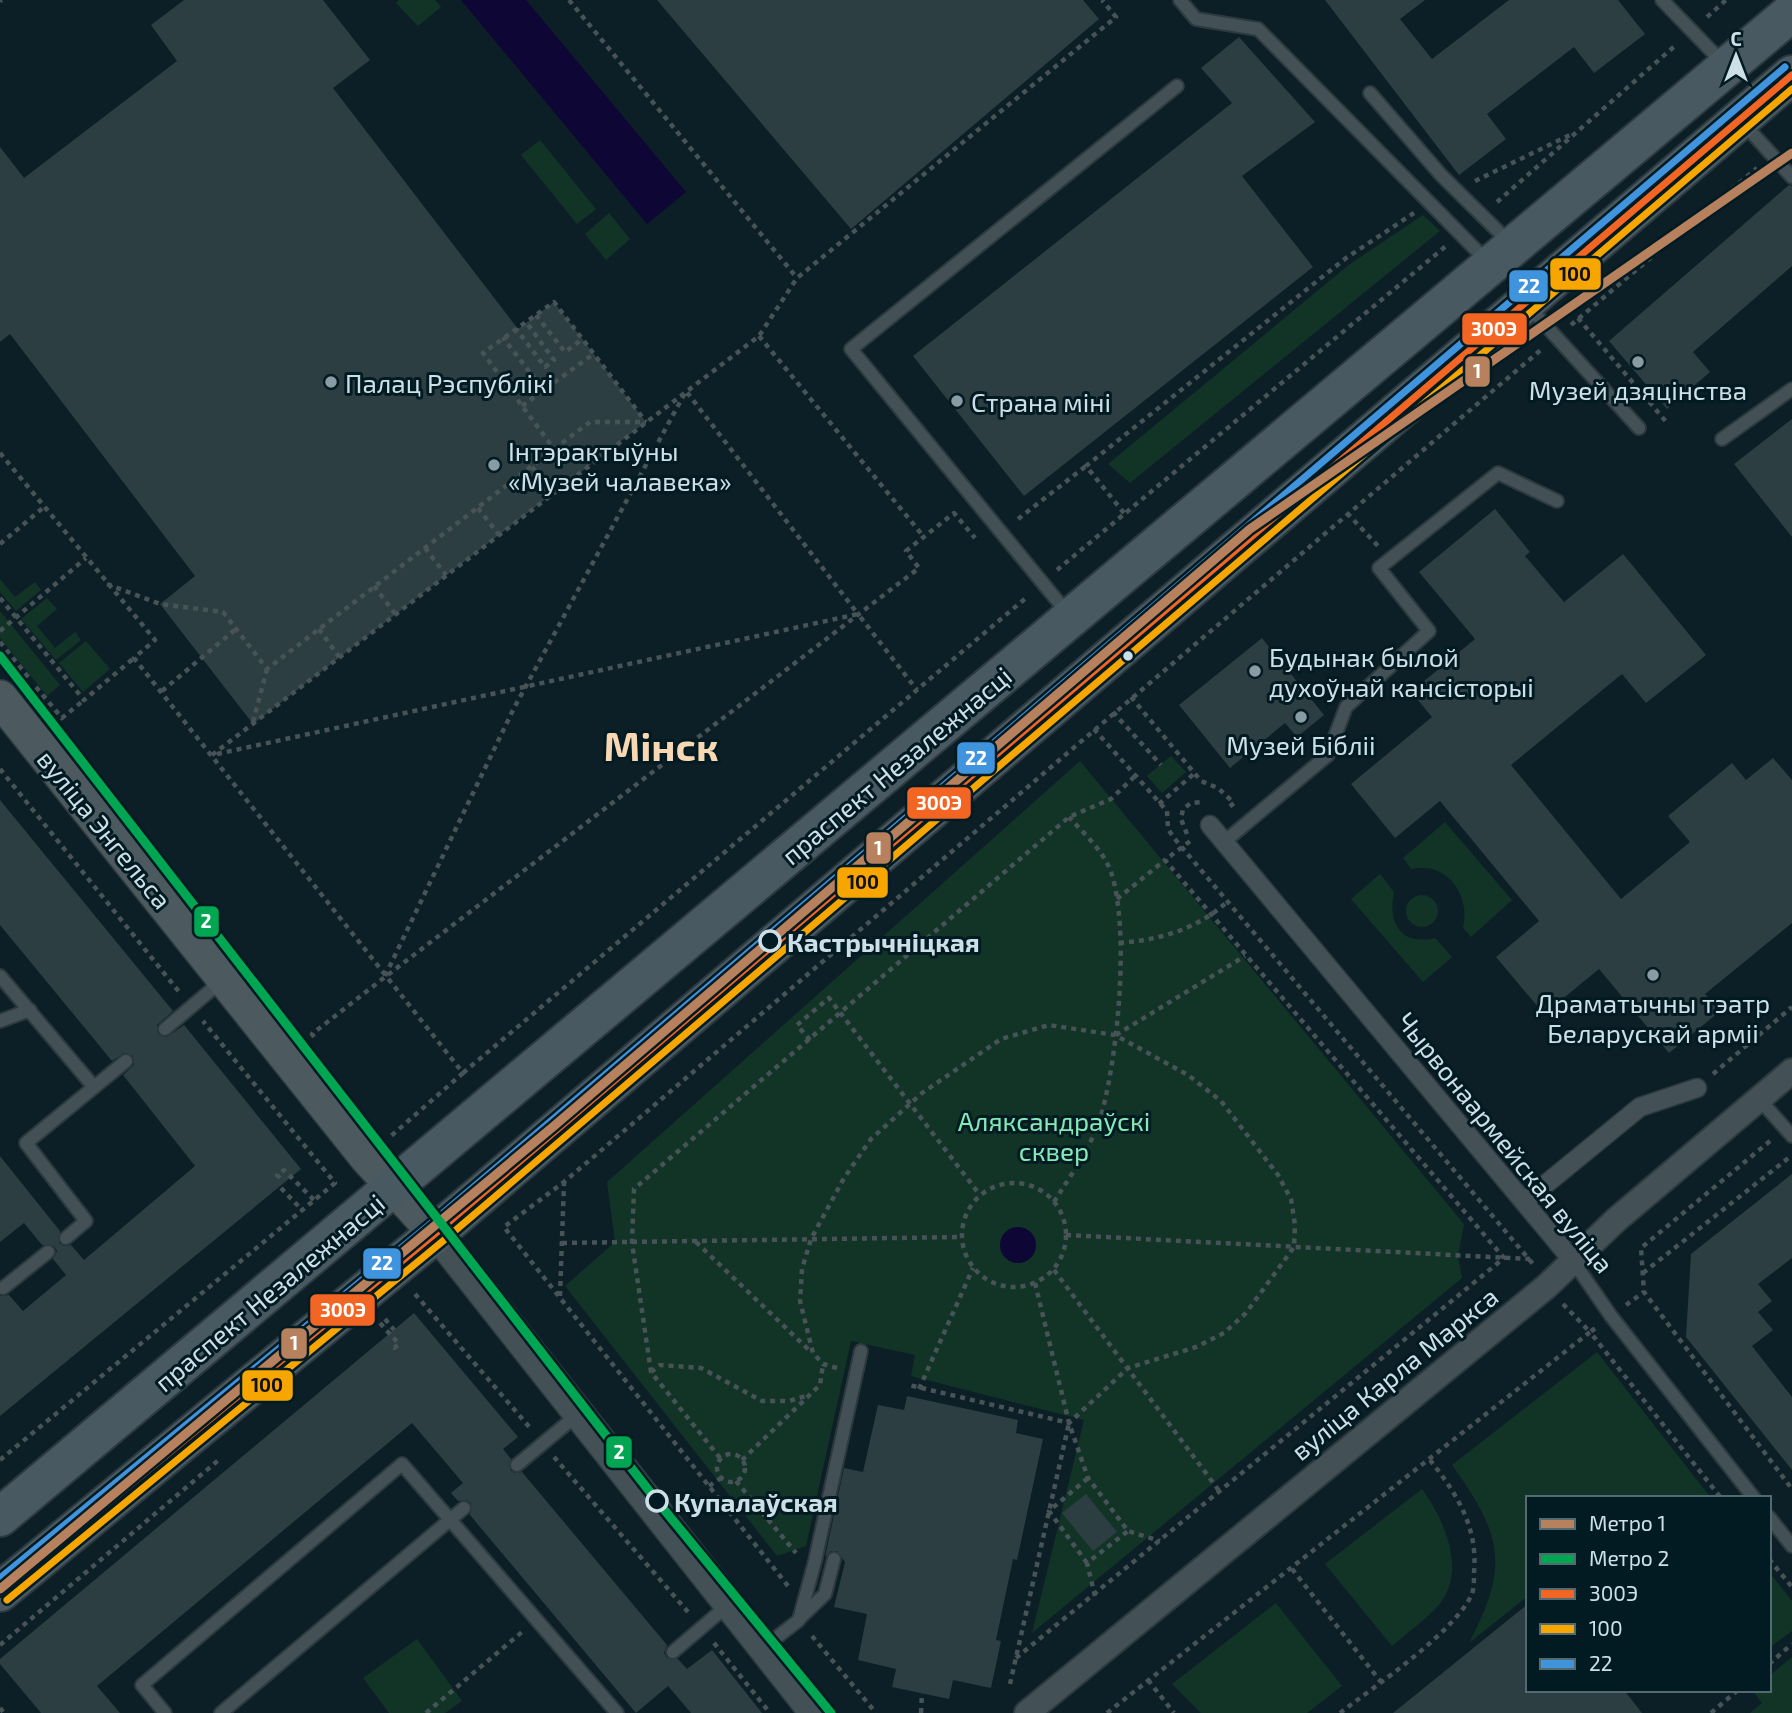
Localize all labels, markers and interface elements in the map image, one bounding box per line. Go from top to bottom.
north arrow [1701,21,1771,91]
text: С [1730,27,1742,50]
line badge: 100 [1549,257,1602,291]
text: 100 [1559,262,1591,285]
line badge: 22 [1508,269,1549,303]
text: 22 [1518,274,1540,297]
line badge: 300Э [1461,312,1528,346]
text: 300Э [1471,317,1517,340]
marker: Музей дзяцінства [1630,354,1646,370]
line badge: 1 [1464,355,1491,388]
text: 1 [1473,359,1481,382]
place label: Палац Рэспублікі [345,367,554,399]
marker: Палац Рэспублікі [323,374,339,390]
place label: Музей дзяцінства [1529,374,1747,406]
place label: Страна міні [971,386,1111,417]
marker: Страна міні [949,393,965,409]
place label: Інтэрактыўны «Музей чалавека» [508,435,732,497]
marker: Інтэрактыўны «Музей чалавека» [486,457,502,473]
place label: Будынак былой духоўнай кансісторыі [1269,641,1534,703]
unlabelled marker [1121,649,1135,663]
street label: праспект Незалежнасці [775,660,1017,870]
marker: Будынак былой духоўнай кансісторыі [1247,663,1263,679]
marker: Музей Бібліі [1293,709,1309,725]
district label: Мінск [603,721,719,769]
place label: Музей Бібліі [1226,729,1376,761]
line badge: 22 [956,741,996,775]
street label: вуліца Энгельса [31,743,178,915]
text: 22 [965,746,987,769]
line badge: 300Э [906,786,972,820]
text: 300Э [916,791,962,814]
line badge: 1 [865,831,892,865]
text: 1 [874,836,882,859]
line badge: 100 [836,866,889,899]
text: 100 [847,870,879,893]
line badge: 2 [193,905,220,938]
text: 2 [200,909,212,932]
place label: Кастрычніцкая [787,926,980,957]
marker: Кастрычніцкая [759,930,781,952]
marker: Драматычны тэатр Беларускай арміі [1645,967,1661,983]
place label: Драматычны тэатр Беларускай арміі [1536,987,1770,1049]
street label: Чырвонаармейская вуліца [1391,1006,1621,1279]
park label: Аляксандраўскі сквер [958,1105,1150,1166]
street label: праспект Незалежнасці [148,1187,390,1397]
line badge: 22 [362,1247,402,1280]
text: 22 [371,1251,393,1274]
street label: вуліца Карла Маркса [1284,1280,1504,1467]
line badge: 300Э [309,1293,376,1327]
text: 300Э [320,1298,366,1321]
line badge: 1 [280,1327,308,1360]
text: 1 [290,1331,298,1354]
line badge: 100 [241,1369,294,1402]
text: 100 [251,1373,283,1396]
line badge: 2 [605,1435,633,1469]
text: 2 [613,1440,625,1463]
place label: Купалаўская [674,1486,838,1517]
marker: Купалаўская [646,1490,668,1512]
legend [1526,1496,1771,1692]
text: Метро 1 [1589,1510,1666,1535]
text: Метро 2 [1589,1545,1669,1570]
text: 300Э [1589,1580,1638,1605]
text: 100 [1589,1615,1623,1640]
text: 22 [1589,1650,1613,1675]

